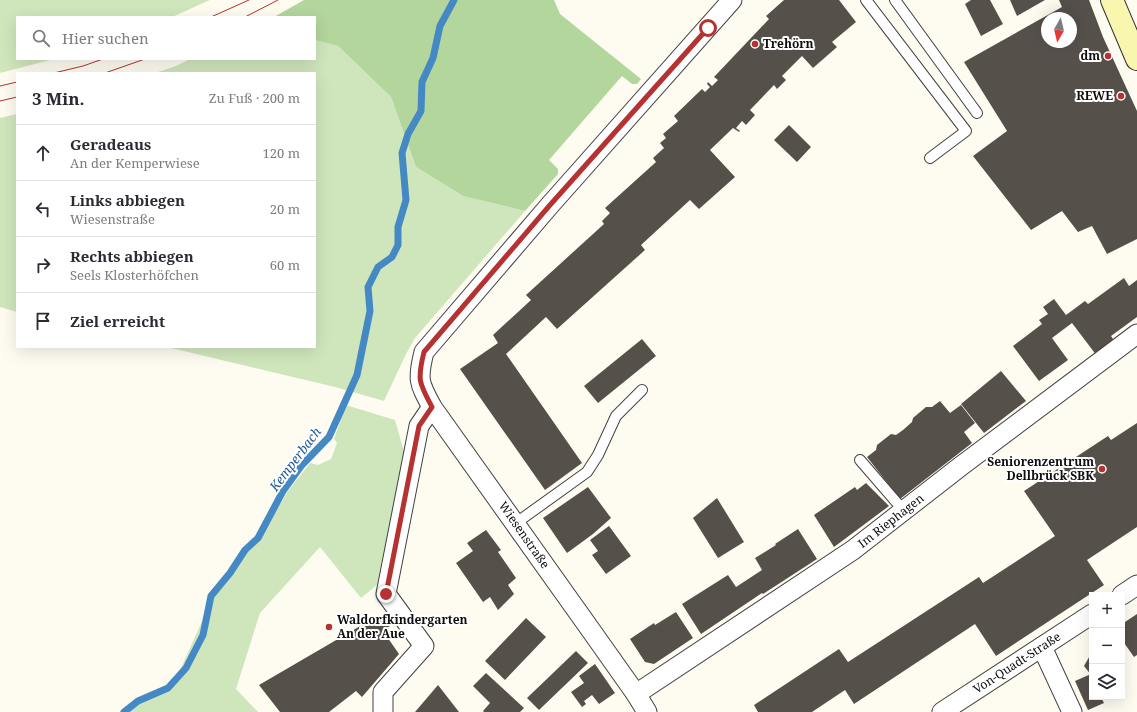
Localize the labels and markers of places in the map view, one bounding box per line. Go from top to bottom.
place label: Trehörn [763,35,814,52]
marker: Trehörn [750,39,760,49]
place label: dm [1080,47,1100,64]
marker: dm [1103,51,1113,61]
place label: REWE [1076,87,1113,104]
marker: REWE [1116,91,1126,101]
place label: Seniorenzentrum Dellbrück SBK [987,453,1094,484]
marker: Seniorenzentrum Dellbrück SBK [1097,464,1107,474]
place label: Waldorfkindergarten An der Aue [337,611,468,642]
marker: Waldorfkindergarten An der Aue [324,622,334,632]

